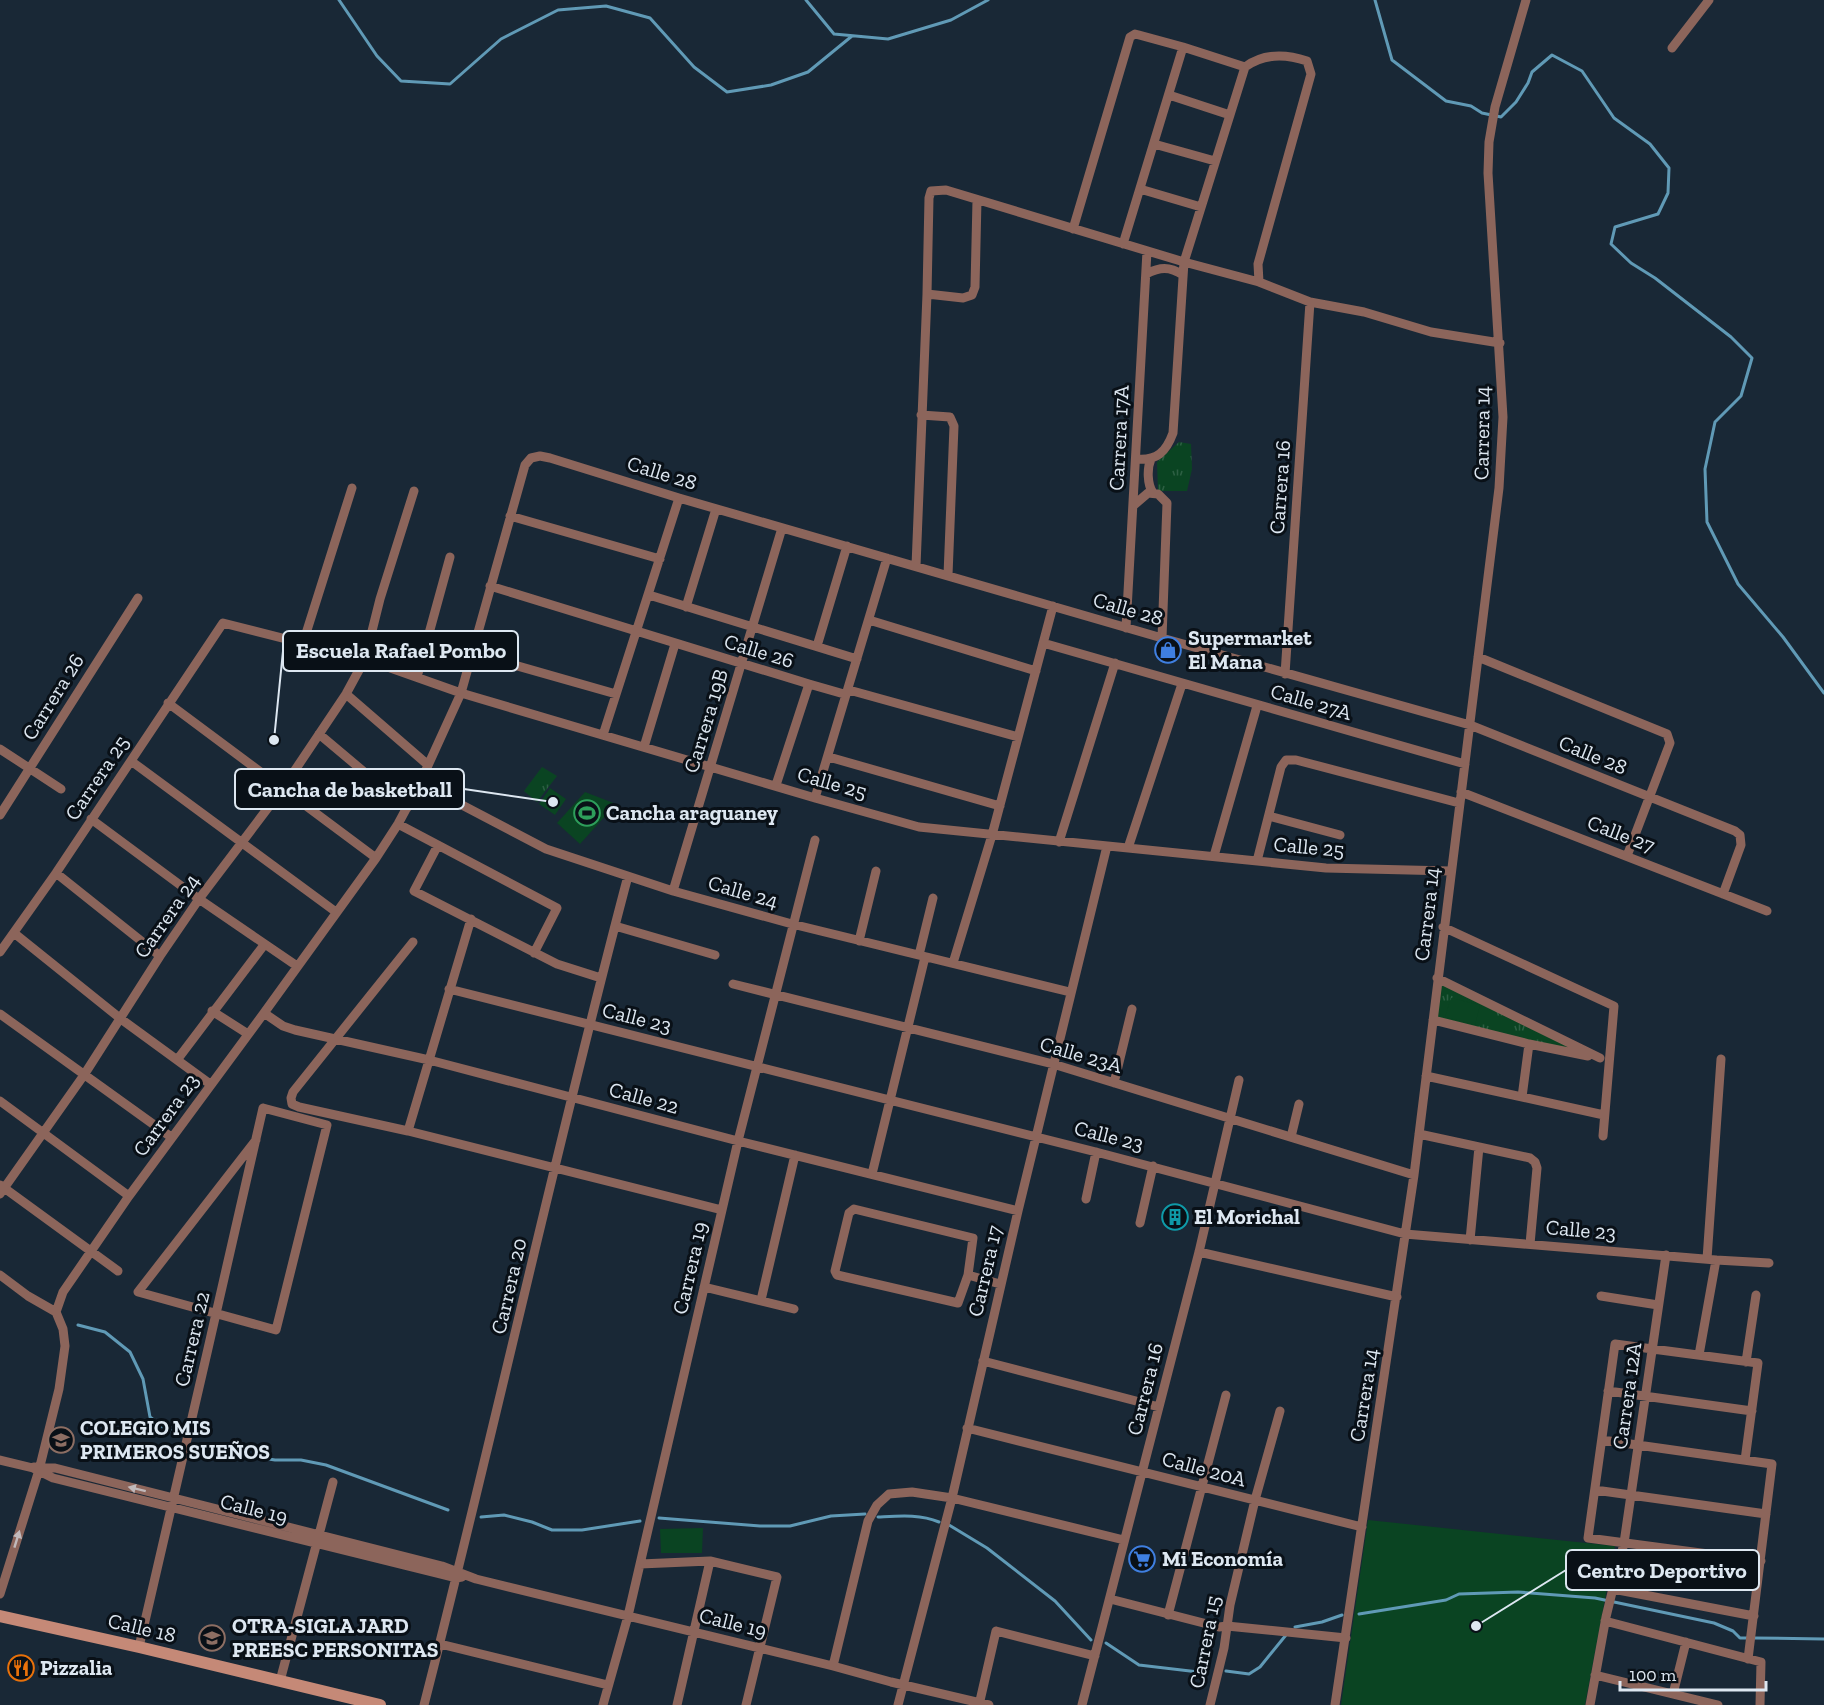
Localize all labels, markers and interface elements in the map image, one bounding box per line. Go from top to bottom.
street label: Carrera 17A [1103,384,1134,491]
street label: Carrera 14 [1468,386,1495,480]
street label: Carrera 16 [1264,439,1295,535]
street label: Calle 28 [624,450,700,495]
street label: Calle 28 [1090,587,1166,630]
place label: Supermarket El Mana [1188,625,1312,674]
street label: Calle 26 [721,628,797,673]
callout: Escuela Rafael Pombo [283,631,518,671]
shop icon: Supermarket El Mana [1153,635,1183,665]
text: Escuela Rafael Pombo [296,637,507,664]
street label: Carrera 26 [16,649,89,744]
street label: Carrera 19B [678,666,733,776]
street label: Calle 27A [1268,678,1355,725]
street label: Calle 28 [1555,730,1631,780]
street label: Carrera 25 [59,731,134,825]
street label: Calle 25 [795,761,870,804]
callout: Cancha de basketball [235,769,464,809]
text: Cancha de basketball [248,776,452,803]
sports icon: Cancha araguaney [572,798,602,828]
place label: Cancha araguaney [606,800,778,825]
street label: Calle 27 [1584,809,1659,858]
street label: Calle 25 [1273,831,1346,862]
street label: Carrera 14 [1408,866,1445,962]
street label: Carrera 24 [129,869,205,963]
street label: Calle 24 [705,870,781,913]
street label: Calle 23 [600,997,674,1038]
street label: Calle 23A [1037,1031,1125,1078]
street label: Carrera 23 [127,1069,204,1161]
street label: Calle 22 [607,1076,682,1119]
street label: Calle 23 [1072,1115,1146,1156]
building icon: El Morichal [1160,1202,1190,1232]
place label: El Morichal [1194,1204,1300,1229]
street label: Calle 23 [1545,1214,1617,1245]
street label: Carrera 19 [667,1219,712,1317]
street label: Carrera 17 [962,1223,1007,1319]
street label: Carrera 20 [485,1235,532,1336]
street label: Carrera 22 [168,1289,215,1389]
street label: Carrera 16 [1121,1340,1168,1438]
street label: Carrera 12A [1607,1341,1646,1451]
street label: Carrera 14 [1344,1346,1383,1443]
place label: COLEGIO MIS PRIMEROS SUEÑOS [80,1415,270,1464]
school or university icon: COLEGIO MIS PRIMEROS SUEÑOS [46,1425,76,1455]
street label: Calle 20A [1159,1445,1249,1492]
one-way arrow [128,1484,146,1493]
street label: Calle 19 [218,1488,291,1529]
one-way arrow [13,1530,22,1548]
supermarket icon: Mi Economía [1127,1544,1157,1574]
place label: Mi Economía [1162,1546,1283,1571]
callout: Centro Deportivo [1566,1550,1759,1590]
text: Centro Deportivo [1577,1557,1747,1584]
street label: Carrera 15 [1183,1593,1226,1690]
street label: Calle 19 [697,1602,770,1643]
street label: Calle 18 [106,1608,178,1647]
place label: OTRA-SIGLA JARD PREESC PERSONITAS [232,1613,439,1662]
school or university icon: OTRA-SIGLA JARD PREESC PERSONITAS [197,1623,227,1653]
restaurant icon: Pizzalia [6,1653,36,1683]
scale bar [1620,1654,1766,1692]
place label: Pizzalia [40,1655,113,1680]
text: 100 m [1629,1664,1677,1686]

